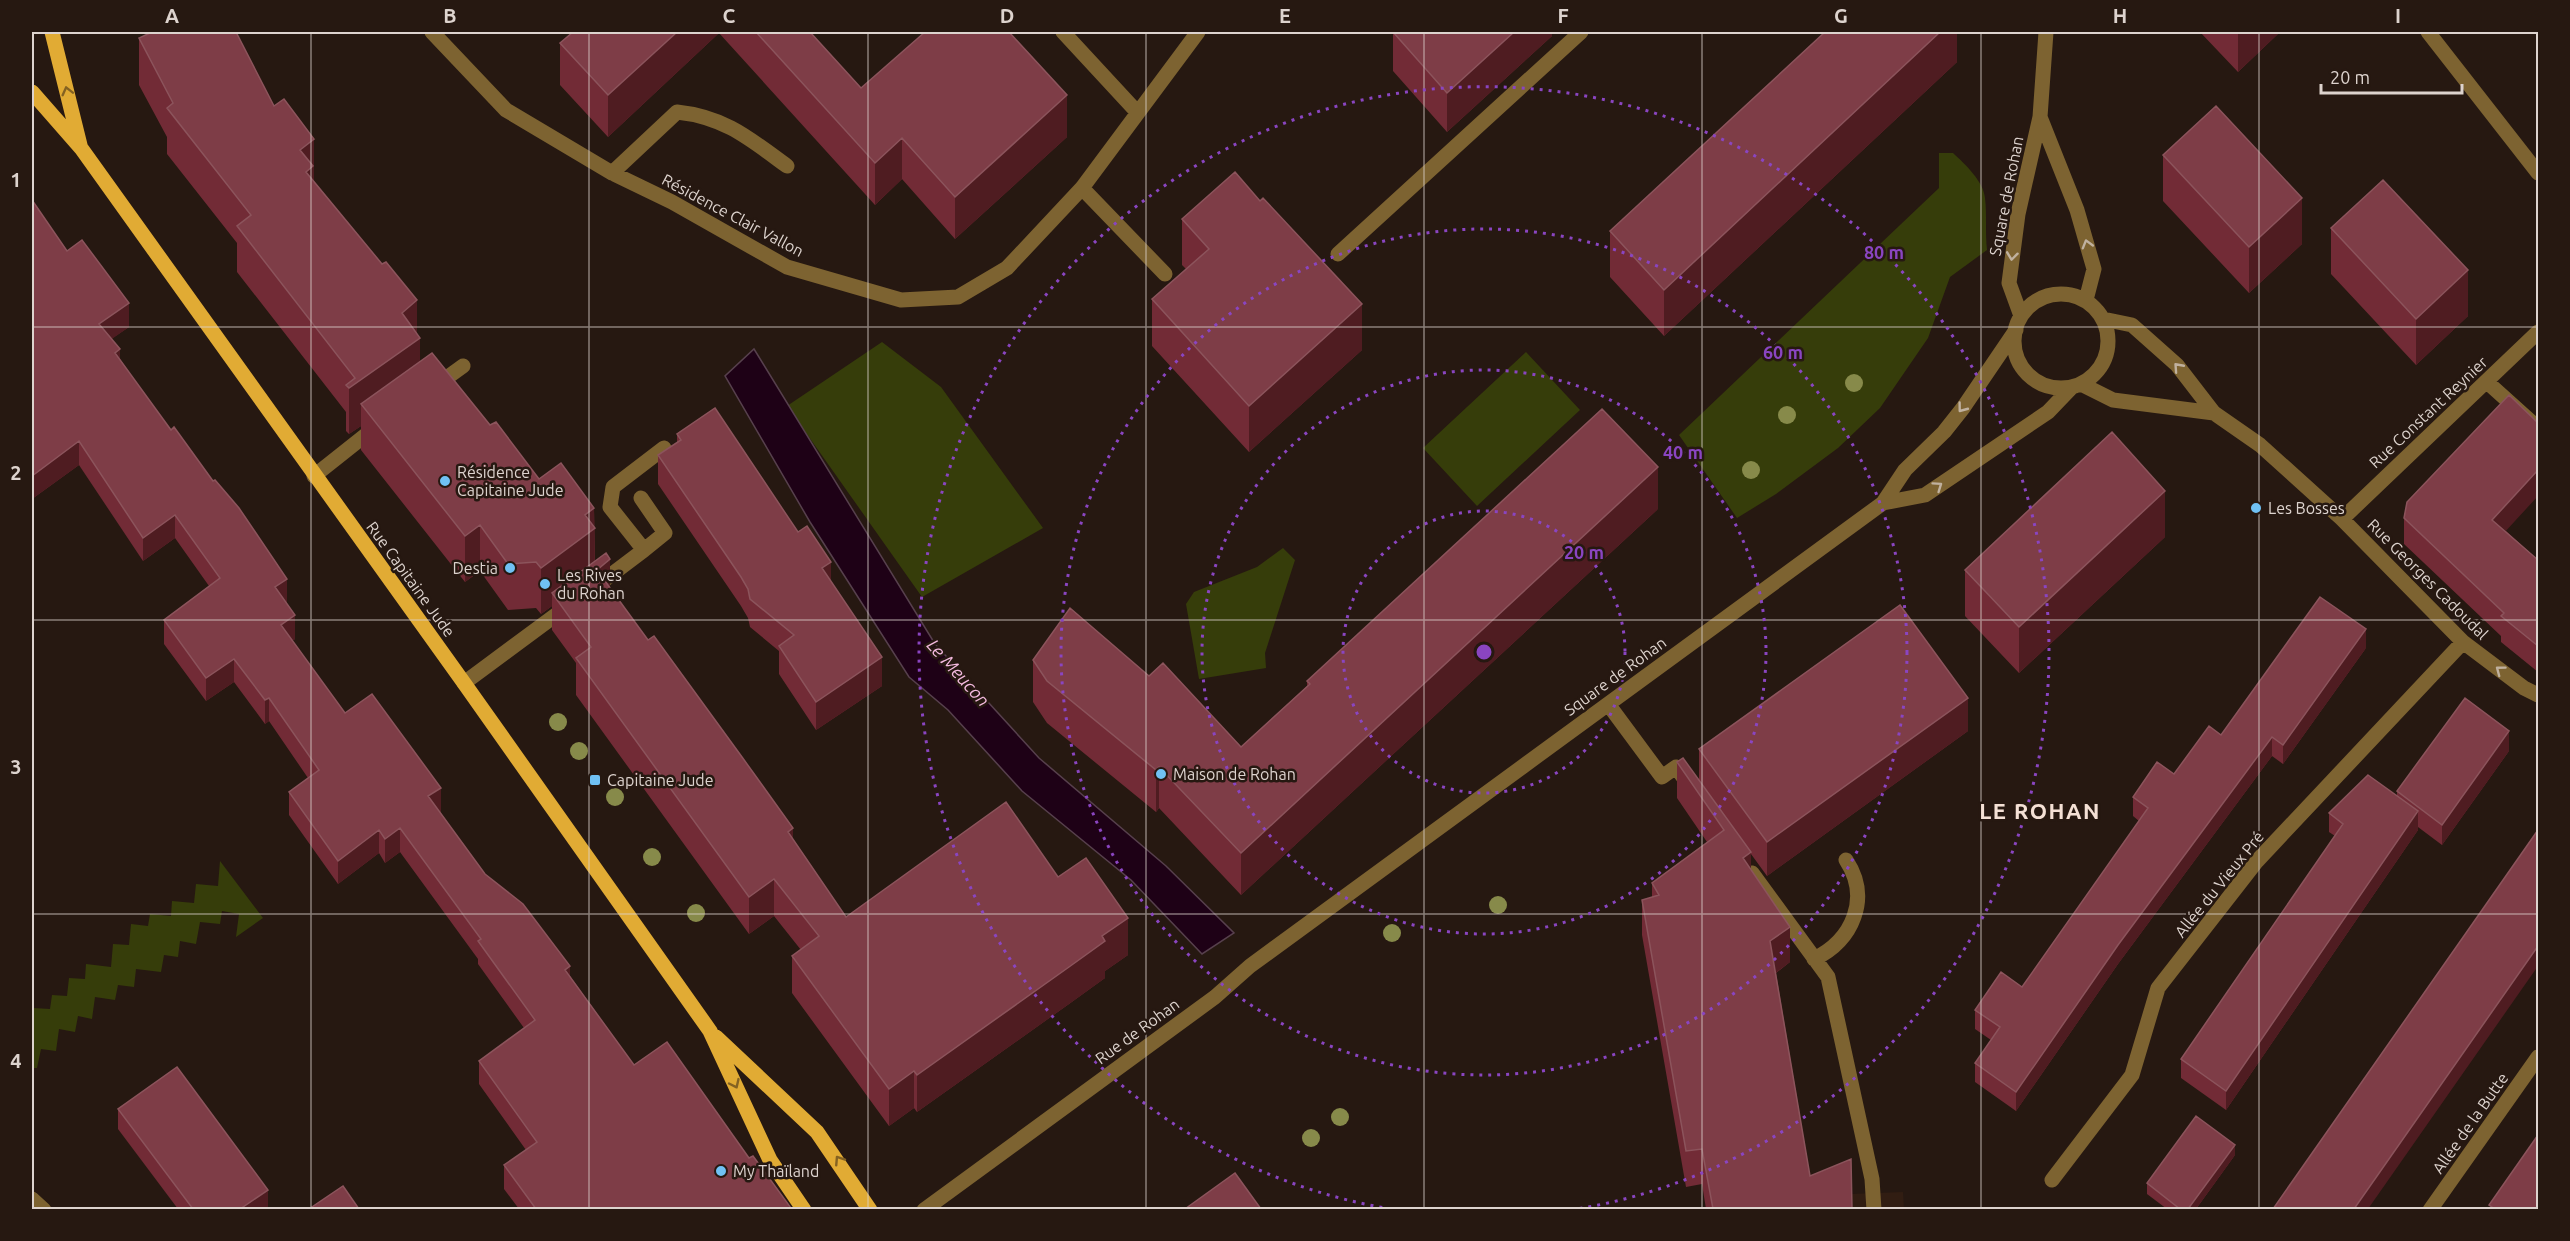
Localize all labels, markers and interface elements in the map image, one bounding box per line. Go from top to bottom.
text: A [165,4,179,27]
text: B [443,4,457,27]
text: C [723,4,736,27]
text: D [1000,4,1014,27]
text: E [1279,4,1291,27]
text: F [1557,4,1569,27]
text: G [1834,4,1848,27]
text: H [2113,4,2127,27]
text: I [2395,4,2401,27]
scale bar [2321,57,2462,95]
text: 20 m [2330,67,2370,87]
one-way arrow [61,87,74,97]
street label: Square de Rohan [1986,135,2026,257]
text: 1 [10,168,22,191]
street label: Résidence Clair Vallon [659,170,807,260]
one-way arrow [2082,239,2094,250]
text: 80 m [1864,242,1904,262]
one-way arrow [2007,252,2019,261]
text: 60 m [1763,342,1803,362]
street label: Rue Constant Reynier [2365,353,2491,471]
one-way arrow [2174,364,2185,374]
one-way arrow [1959,402,1970,413]
text: 40 m [1663,442,1703,462]
text: 2 [10,461,22,484]
place label: Résidence Capitaine Jude [457,463,564,499]
marker: Résidence Capitaine Jude [438,474,452,488]
one-way arrow [1931,482,1942,493]
place label: Les Bosses [2268,499,2345,517]
marker: Les Bosses [2249,501,2263,515]
street label: Rue Georges Cadoudal [2364,515,2492,643]
street label: Rue Capitaine Jude [363,518,459,640]
text: 20 m [1564,542,1604,562]
place label: Destia [453,559,498,577]
marker: Destia [503,561,517,575]
place label: Les Rives du Rohan [557,566,625,602]
marker: Les Rives du Rohan [538,577,552,591]
street label: Square de Rohan [1561,633,1669,719]
water label: Le Meucon [923,635,994,710]
centre of rings [1474,642,1494,662]
one-way arrow [2495,666,2506,677]
text: 3 [10,755,22,778]
place label: Maison de Rohan [1173,765,1296,783]
marker: Maison de Rohan [1154,767,1168,781]
place label: Capitaine Jude [607,771,714,789]
marker: Capitaine Jude [588,773,602,787]
district label: LE ROHAN [1979,798,2101,823]
street label: Allée du Vieux Pré [2171,827,2267,941]
street label: Rue de Rohan [1092,995,1182,1067]
text: 4 [10,1049,22,1072]
street label: Allée de la Butte [2429,1069,2511,1177]
one-way arrow [727,1078,739,1089]
one-way arrow [834,1156,846,1166]
place label: My Thaïland [733,1162,819,1180]
marker: My Thaïland [714,1164,728,1178]

